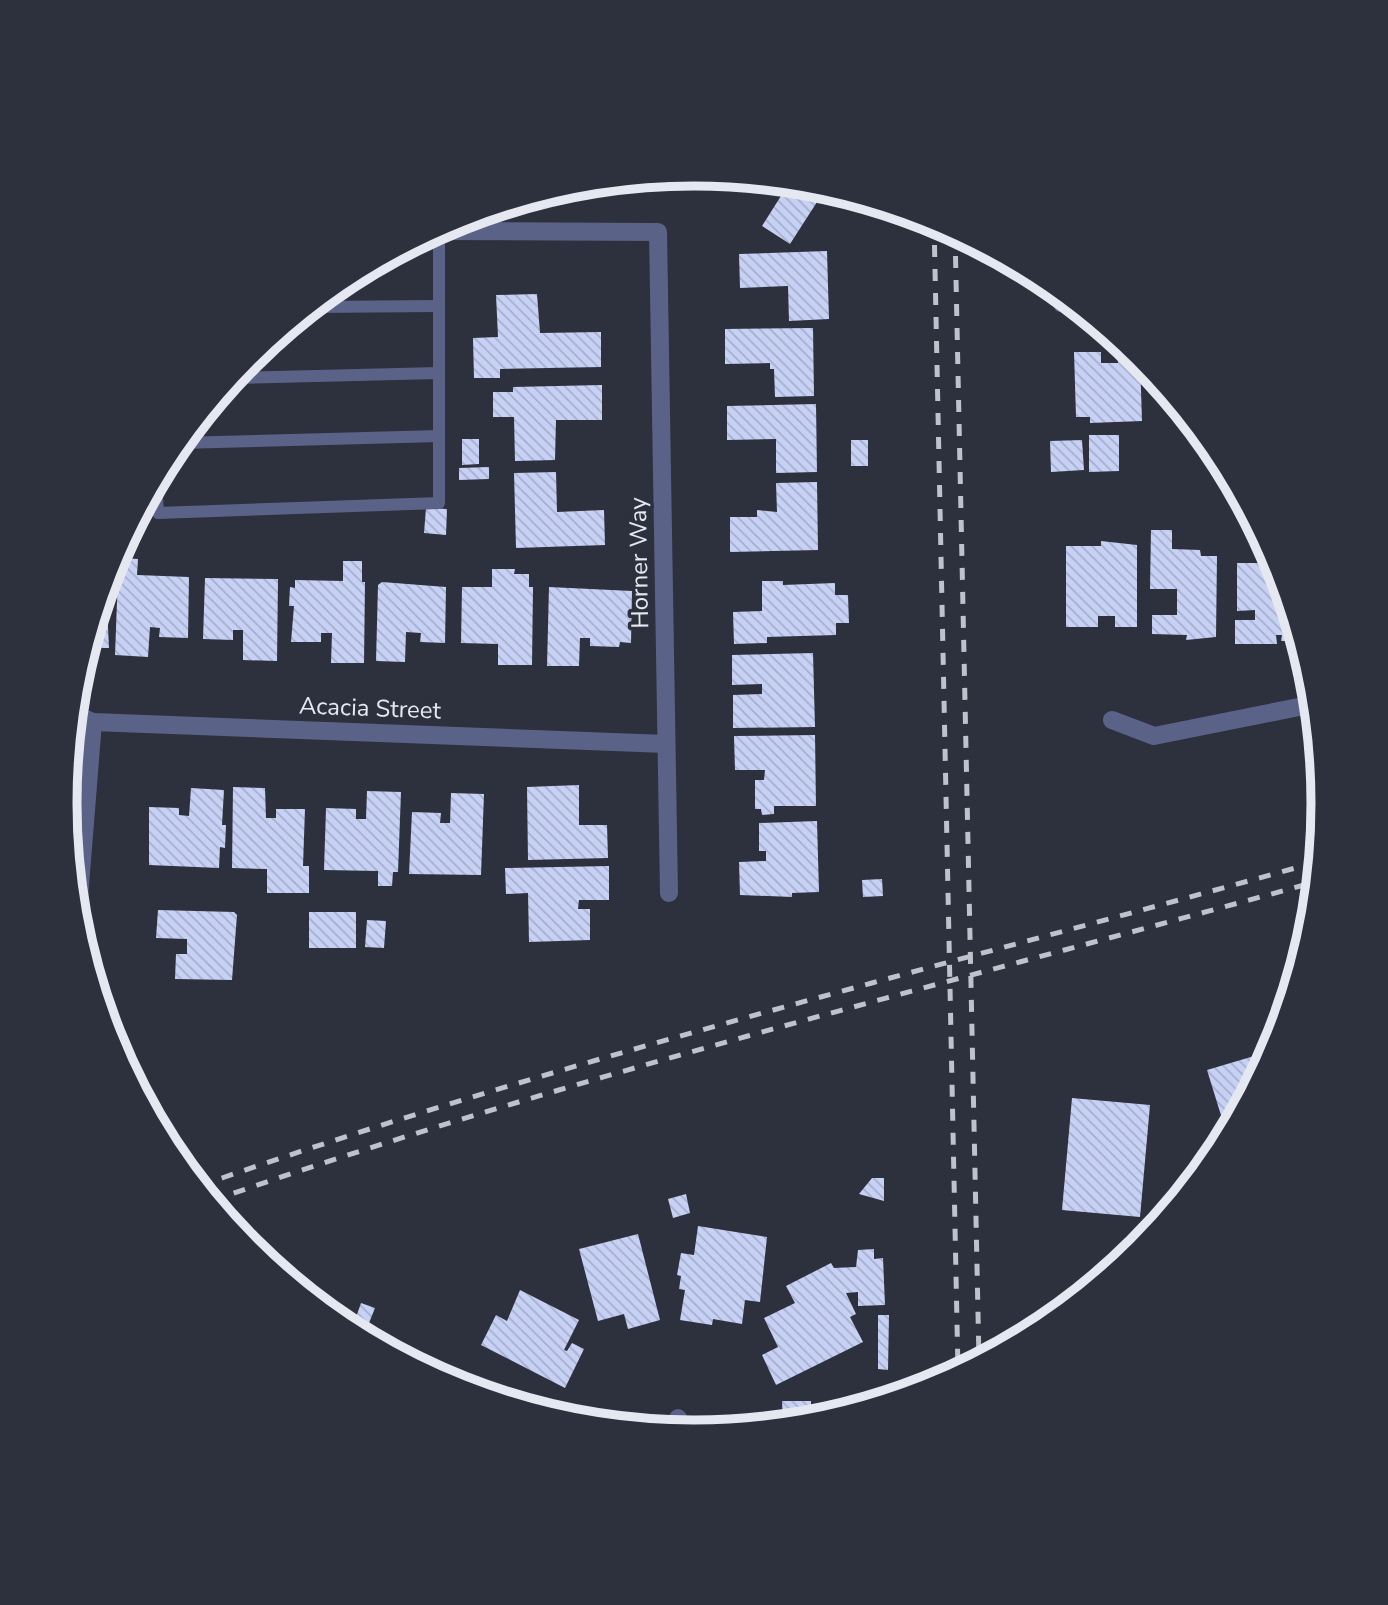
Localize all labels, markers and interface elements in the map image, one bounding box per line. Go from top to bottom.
street label: Horner Way [622,496,656,629]
street label: Acacia Street [298,690,442,726]

